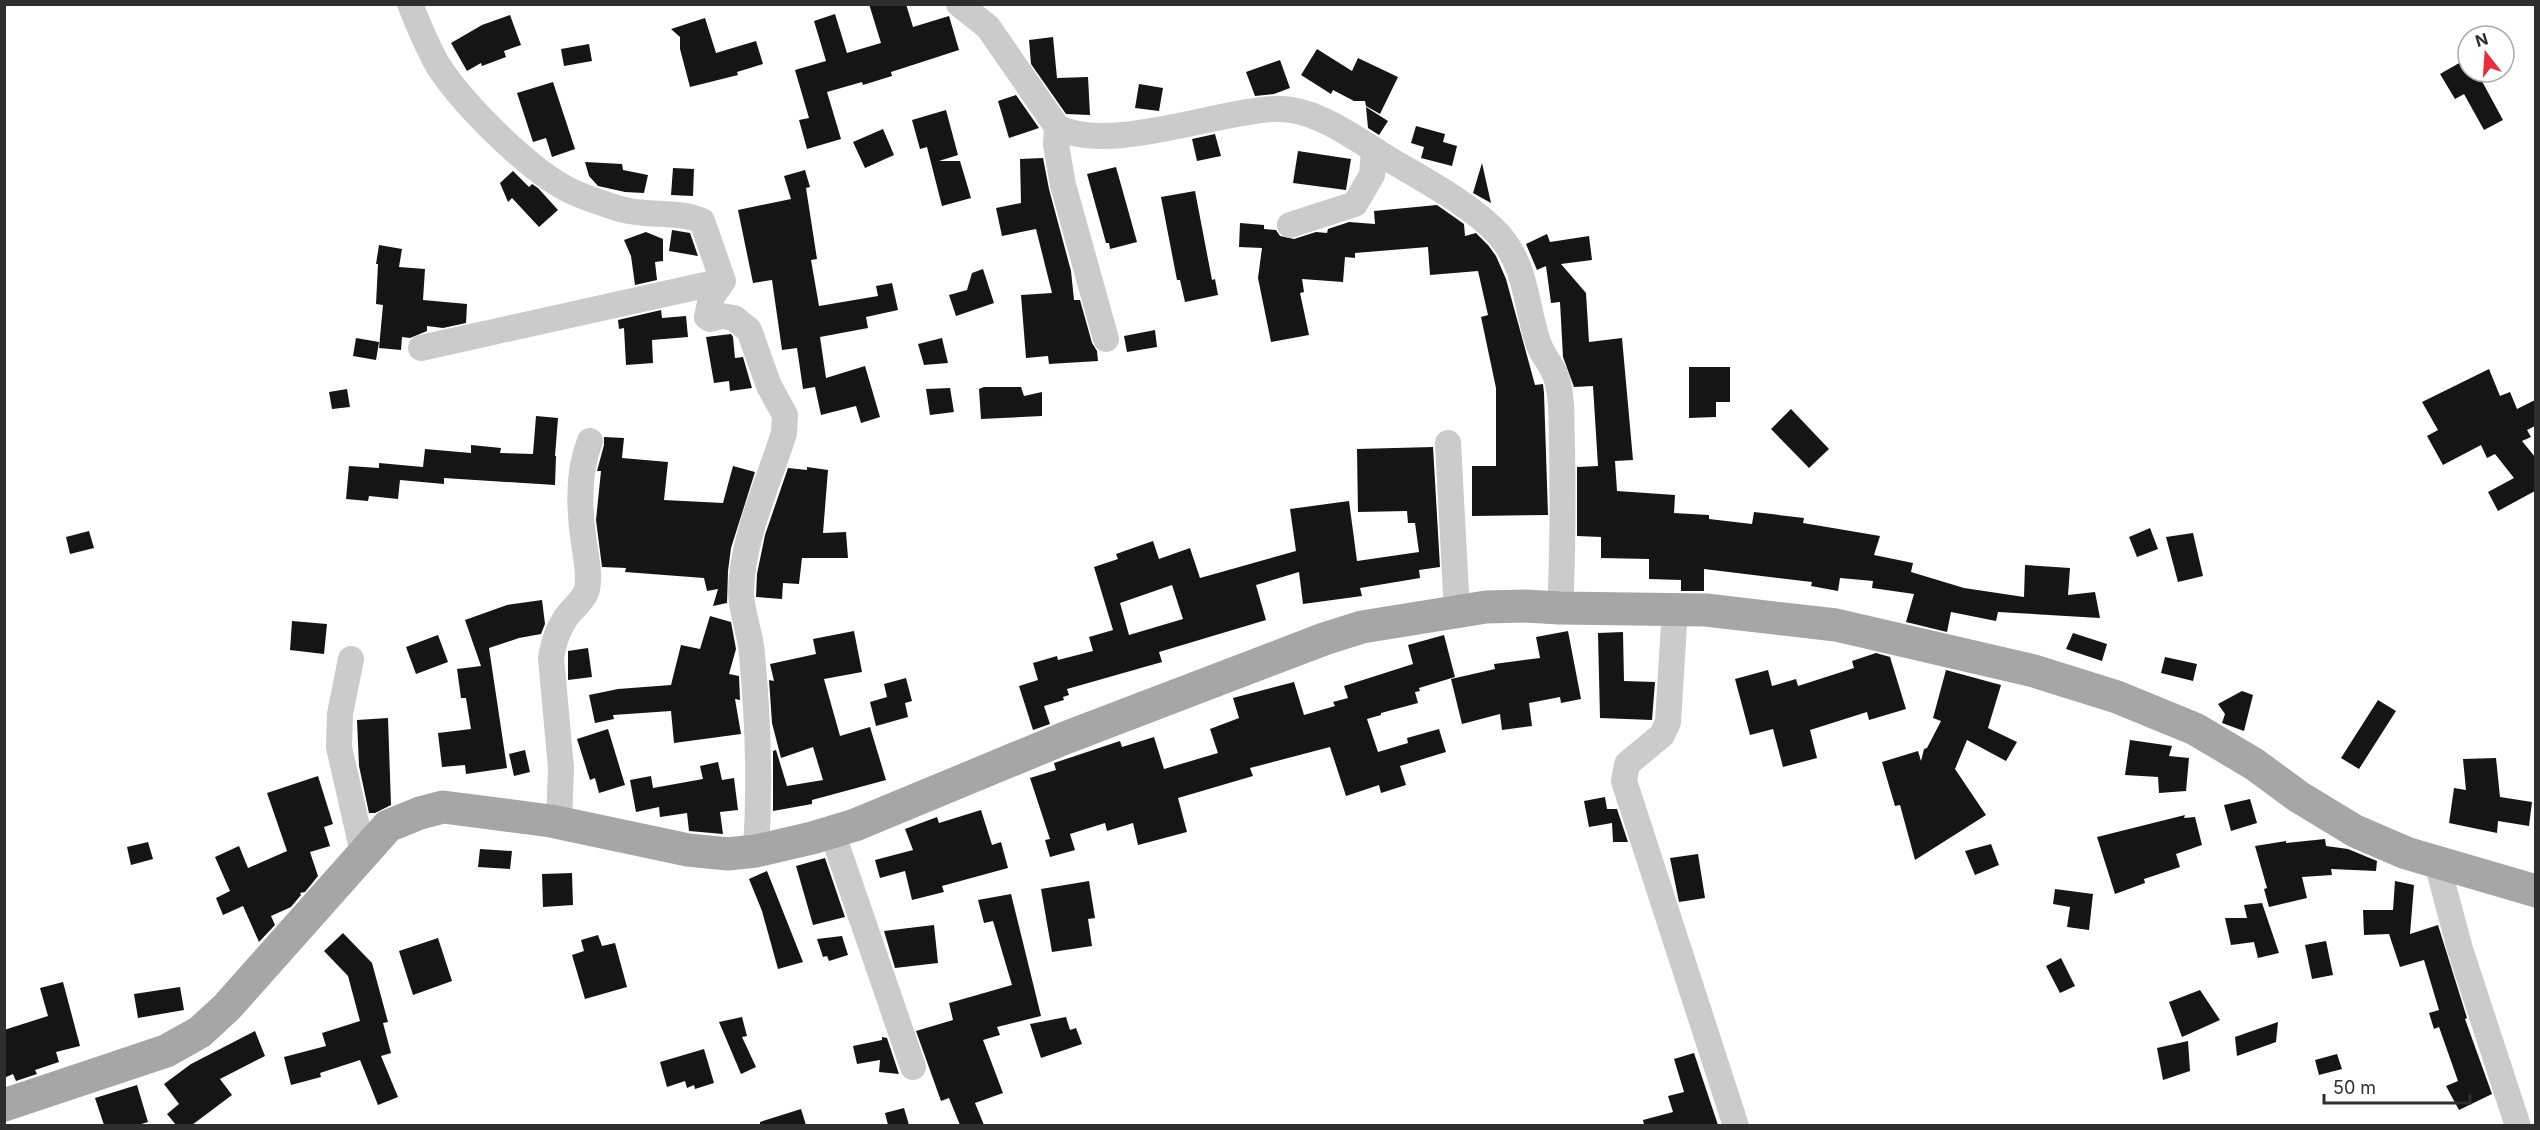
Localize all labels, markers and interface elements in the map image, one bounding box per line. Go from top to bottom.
north arrow [2456,24,2516,84]
text: N [2473,28,2490,51]
scale bar [2324,1067,2470,1105]
text: 50 m [2333,1077,2376,1098]

